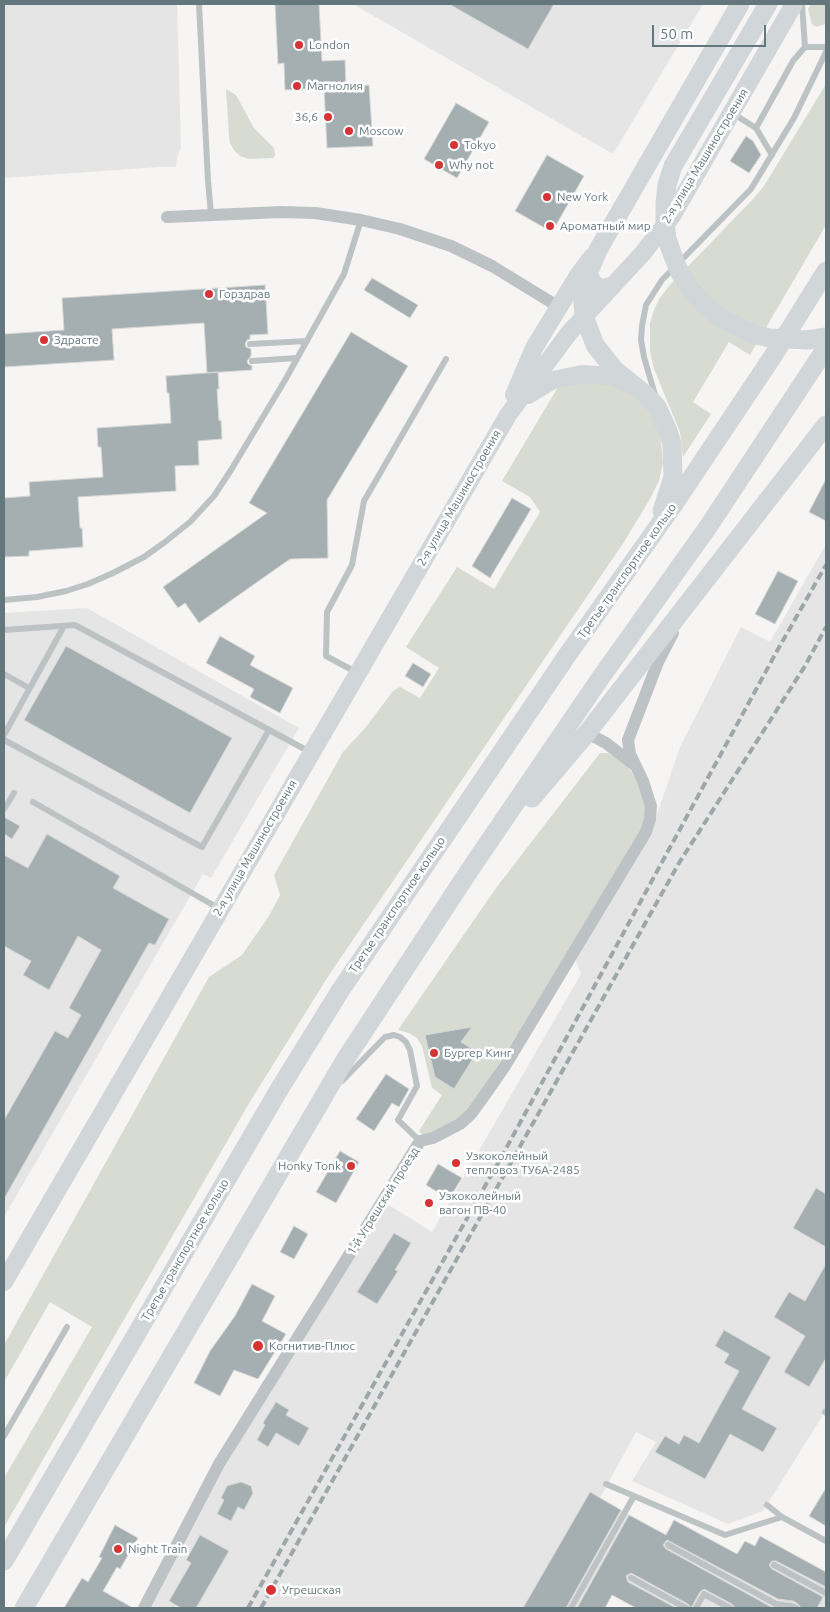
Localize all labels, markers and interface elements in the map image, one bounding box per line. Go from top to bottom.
scale bar [655,15,769,47]
text: 50 m [660,25,693,42]
place label: London [309,38,350,52]
marker: London [293,39,305,51]
place label: Магнолия [307,79,363,93]
marker: Магнолия [291,80,303,92]
street label: 2-я улица Машиностроения [659,86,751,226]
place label: 36,6 [295,110,318,124]
marker: 36,6 [322,111,334,123]
place label: Moscow [359,124,404,138]
marker: Moscow [343,125,355,137]
place label: Tokyo [464,138,496,152]
marker: Tokyo [448,139,460,151]
place label: Why not [449,158,494,172]
marker: Why not [433,159,445,171]
place label: New York [557,190,608,204]
marker: New York [541,191,553,203]
place label: Ароматный мир [560,219,651,233]
marker: Ароматный мир [544,220,556,232]
place label: Горздрав [219,287,270,301]
marker: Горздрав [203,288,215,300]
place label: Здрасте [54,333,99,347]
marker: Здрасте [38,334,50,346]
street label: 2-я улица Машиностроения [414,427,504,569]
street label: Третье транспортное кольцо [575,501,679,641]
street label: 2-я улица Машиностроения [210,777,300,919]
street label: Третье транспортное кольцо [346,834,448,976]
place label: Бургер Кинг [444,1046,512,1060]
marker: Бургер Кинг [428,1047,440,1059]
street label: 1-й Угрешский проезд [344,1145,422,1257]
place label: Узкоколейный тепловоз ТУ6А-2485 [466,1149,580,1177]
marker: Узкоколейный тепловоз ТУ6А-2485 [450,1157,462,1169]
place label: Honky Tonk [278,1159,341,1173]
marker: Honky Tonk [345,1160,357,1172]
street label: Третье транспортное кольцо [138,1176,232,1324]
place label: Узкоколейный вагон ПВ-40 [439,1189,521,1217]
marker: Узкоколейный вагон ПВ-40 [423,1197,435,1209]
marker: Когнитив-Плюс [251,1339,265,1353]
place label: Когнитив-Плюс [269,1339,355,1353]
place label: Night Train [128,1542,187,1556]
marker: Night Train [112,1543,124,1555]
marker: Угрешская [264,1583,278,1597]
place label: Угрешская [282,1583,341,1597]

